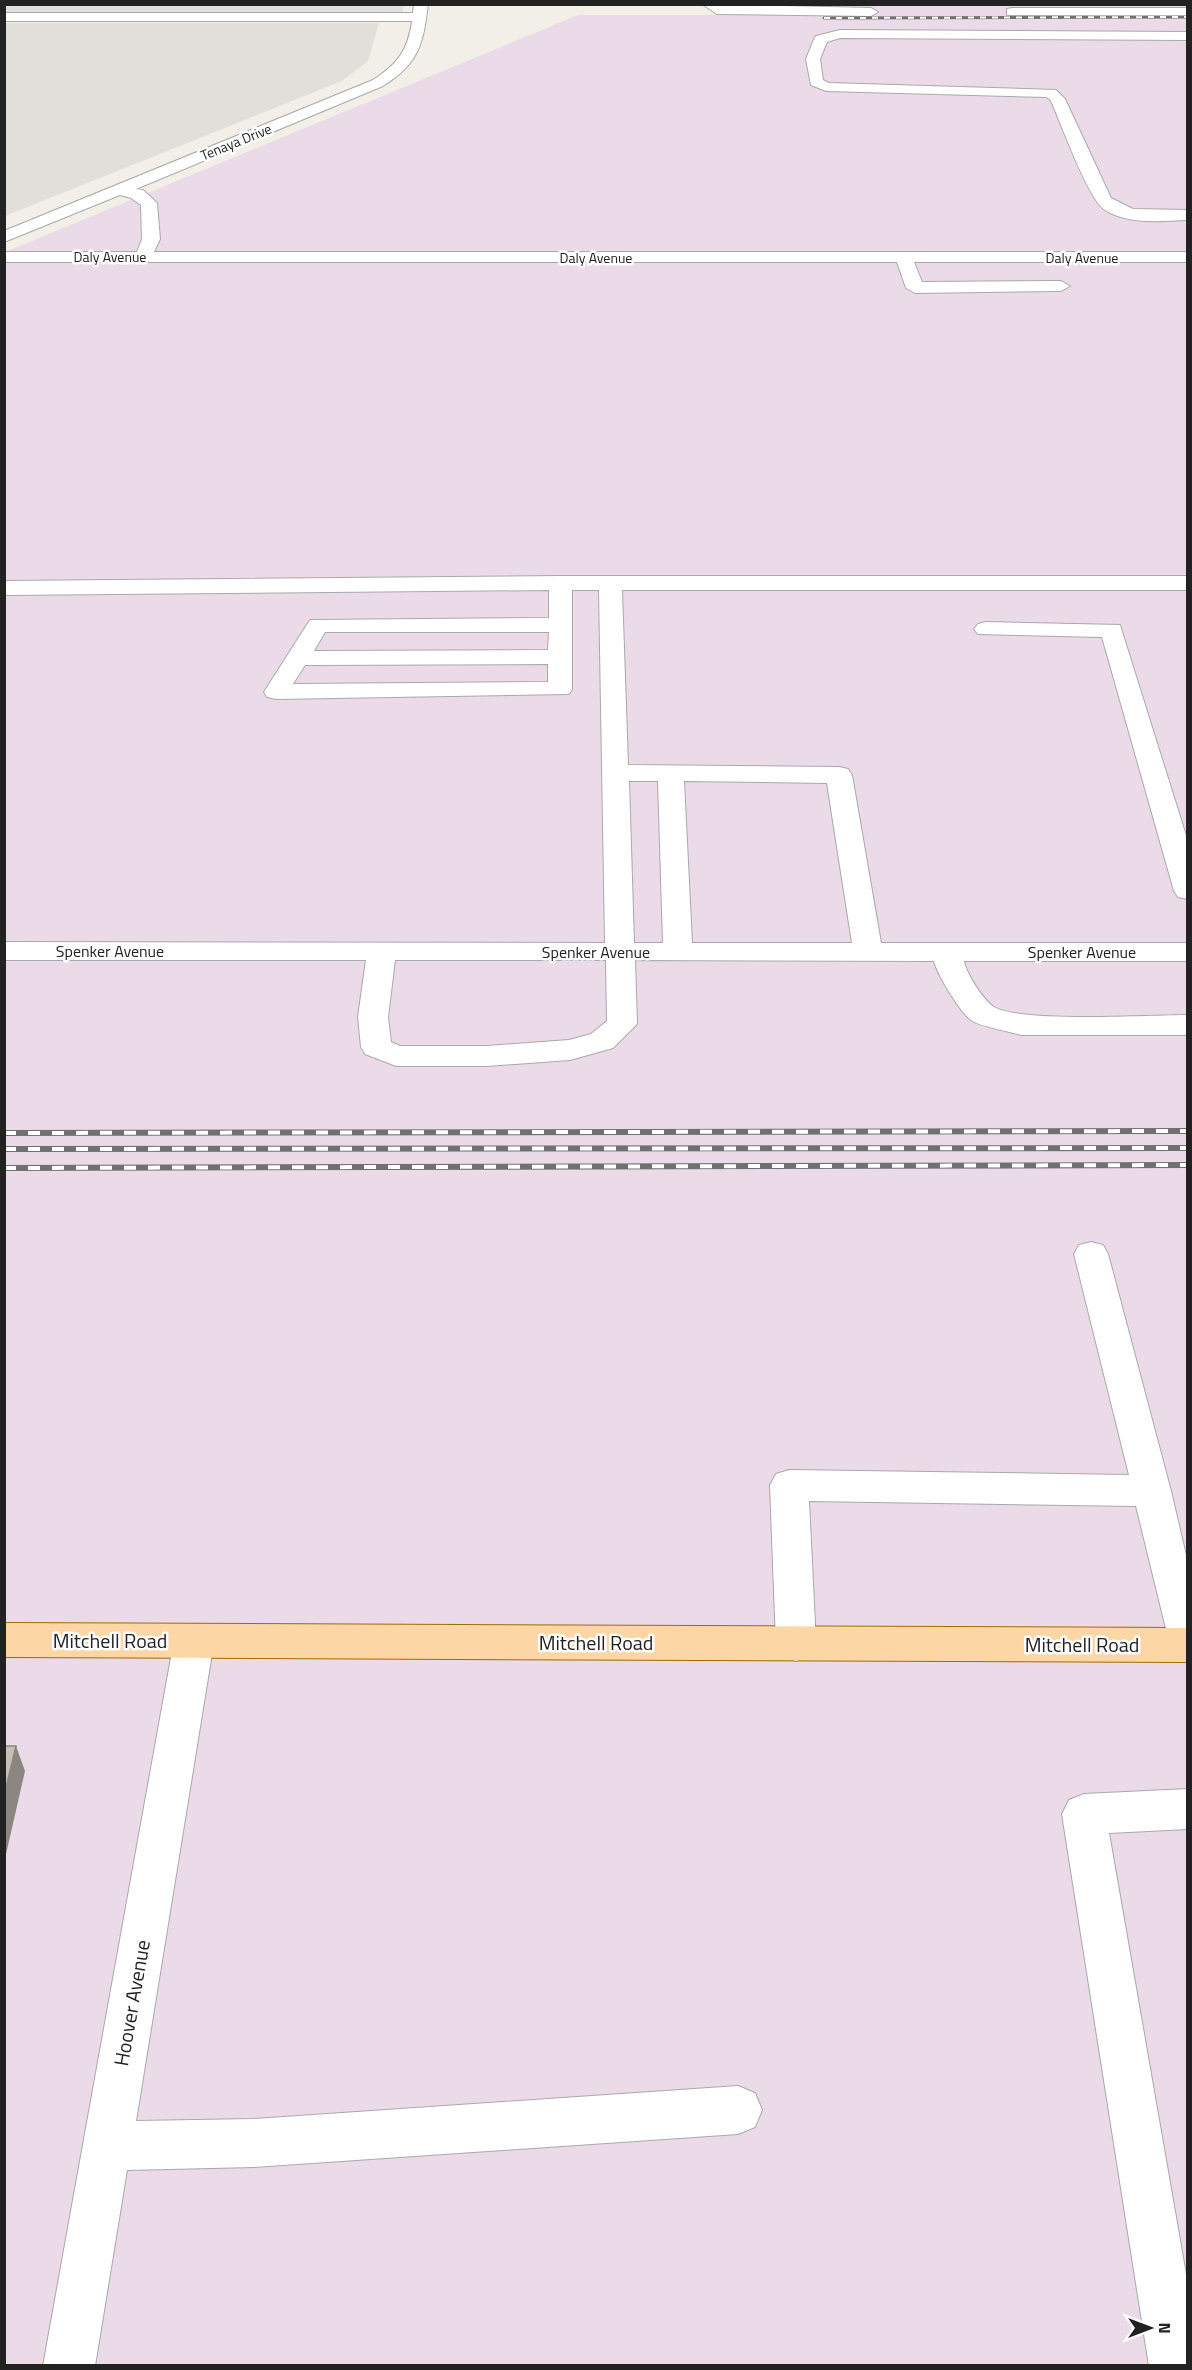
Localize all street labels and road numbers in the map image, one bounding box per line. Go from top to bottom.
street label: Tenaya Drive [197,118,275,165]
street label: Daly Avenue [74,246,146,267]
street label: Daly Avenue [560,247,632,268]
street label: Daly Avenue [1046,247,1118,268]
street label: Spenker Avenue [56,939,164,963]
street label: Spenker Avenue [542,940,650,964]
street label: Spenker Avenue [1028,940,1136,964]
street label: Mitchell Road [53,1625,167,1656]
street label: Mitchell Road [539,1627,653,1658]
street label: Mitchell Road [1025,1629,1139,1660]
street label: Hoover Avenue [105,1937,158,2069]

